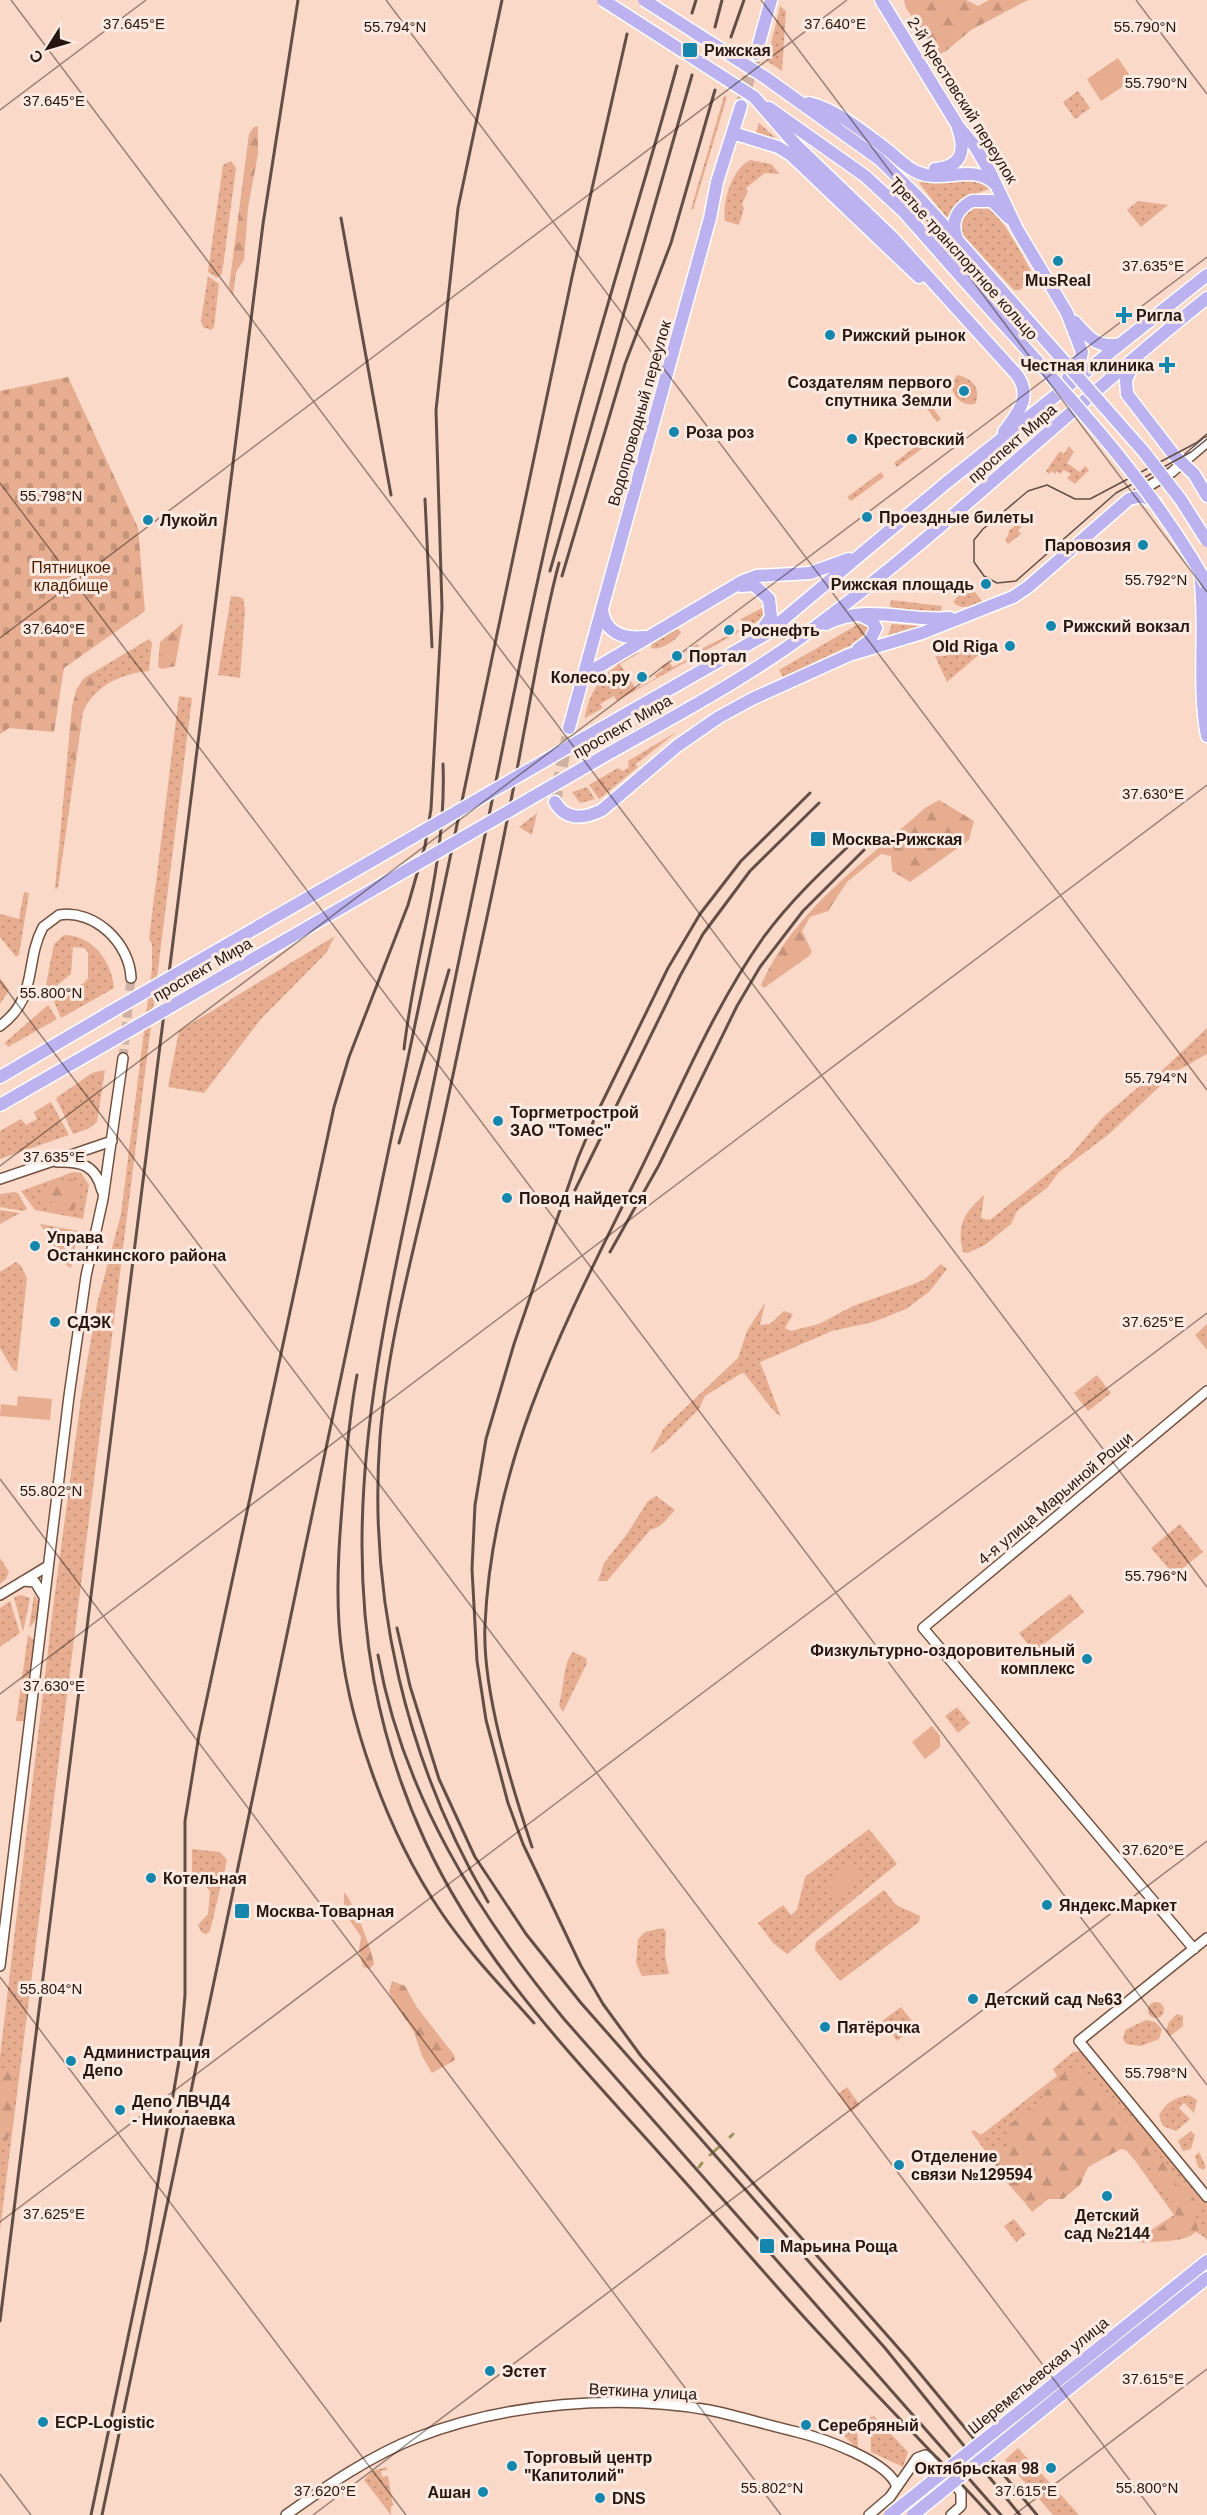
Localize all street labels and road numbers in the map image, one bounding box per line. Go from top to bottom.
street label: 2-й Крестовский переулок [904,14,1021,187]
street label: Третье транспортное кольцо [886,174,1041,343]
street label: Водопроводный переулок [605,318,674,508]
street label: проспект Мира [965,400,1060,486]
street label: проспект Мира [570,691,675,762]
street label: проспект Мира [150,934,255,1005]
street label: 4-я улица Марьиной Рощи [975,1429,1136,1568]
street label: Шереметьевская улица [965,2314,1112,2437]
street label: Веткина улица [588,2380,698,2403]

